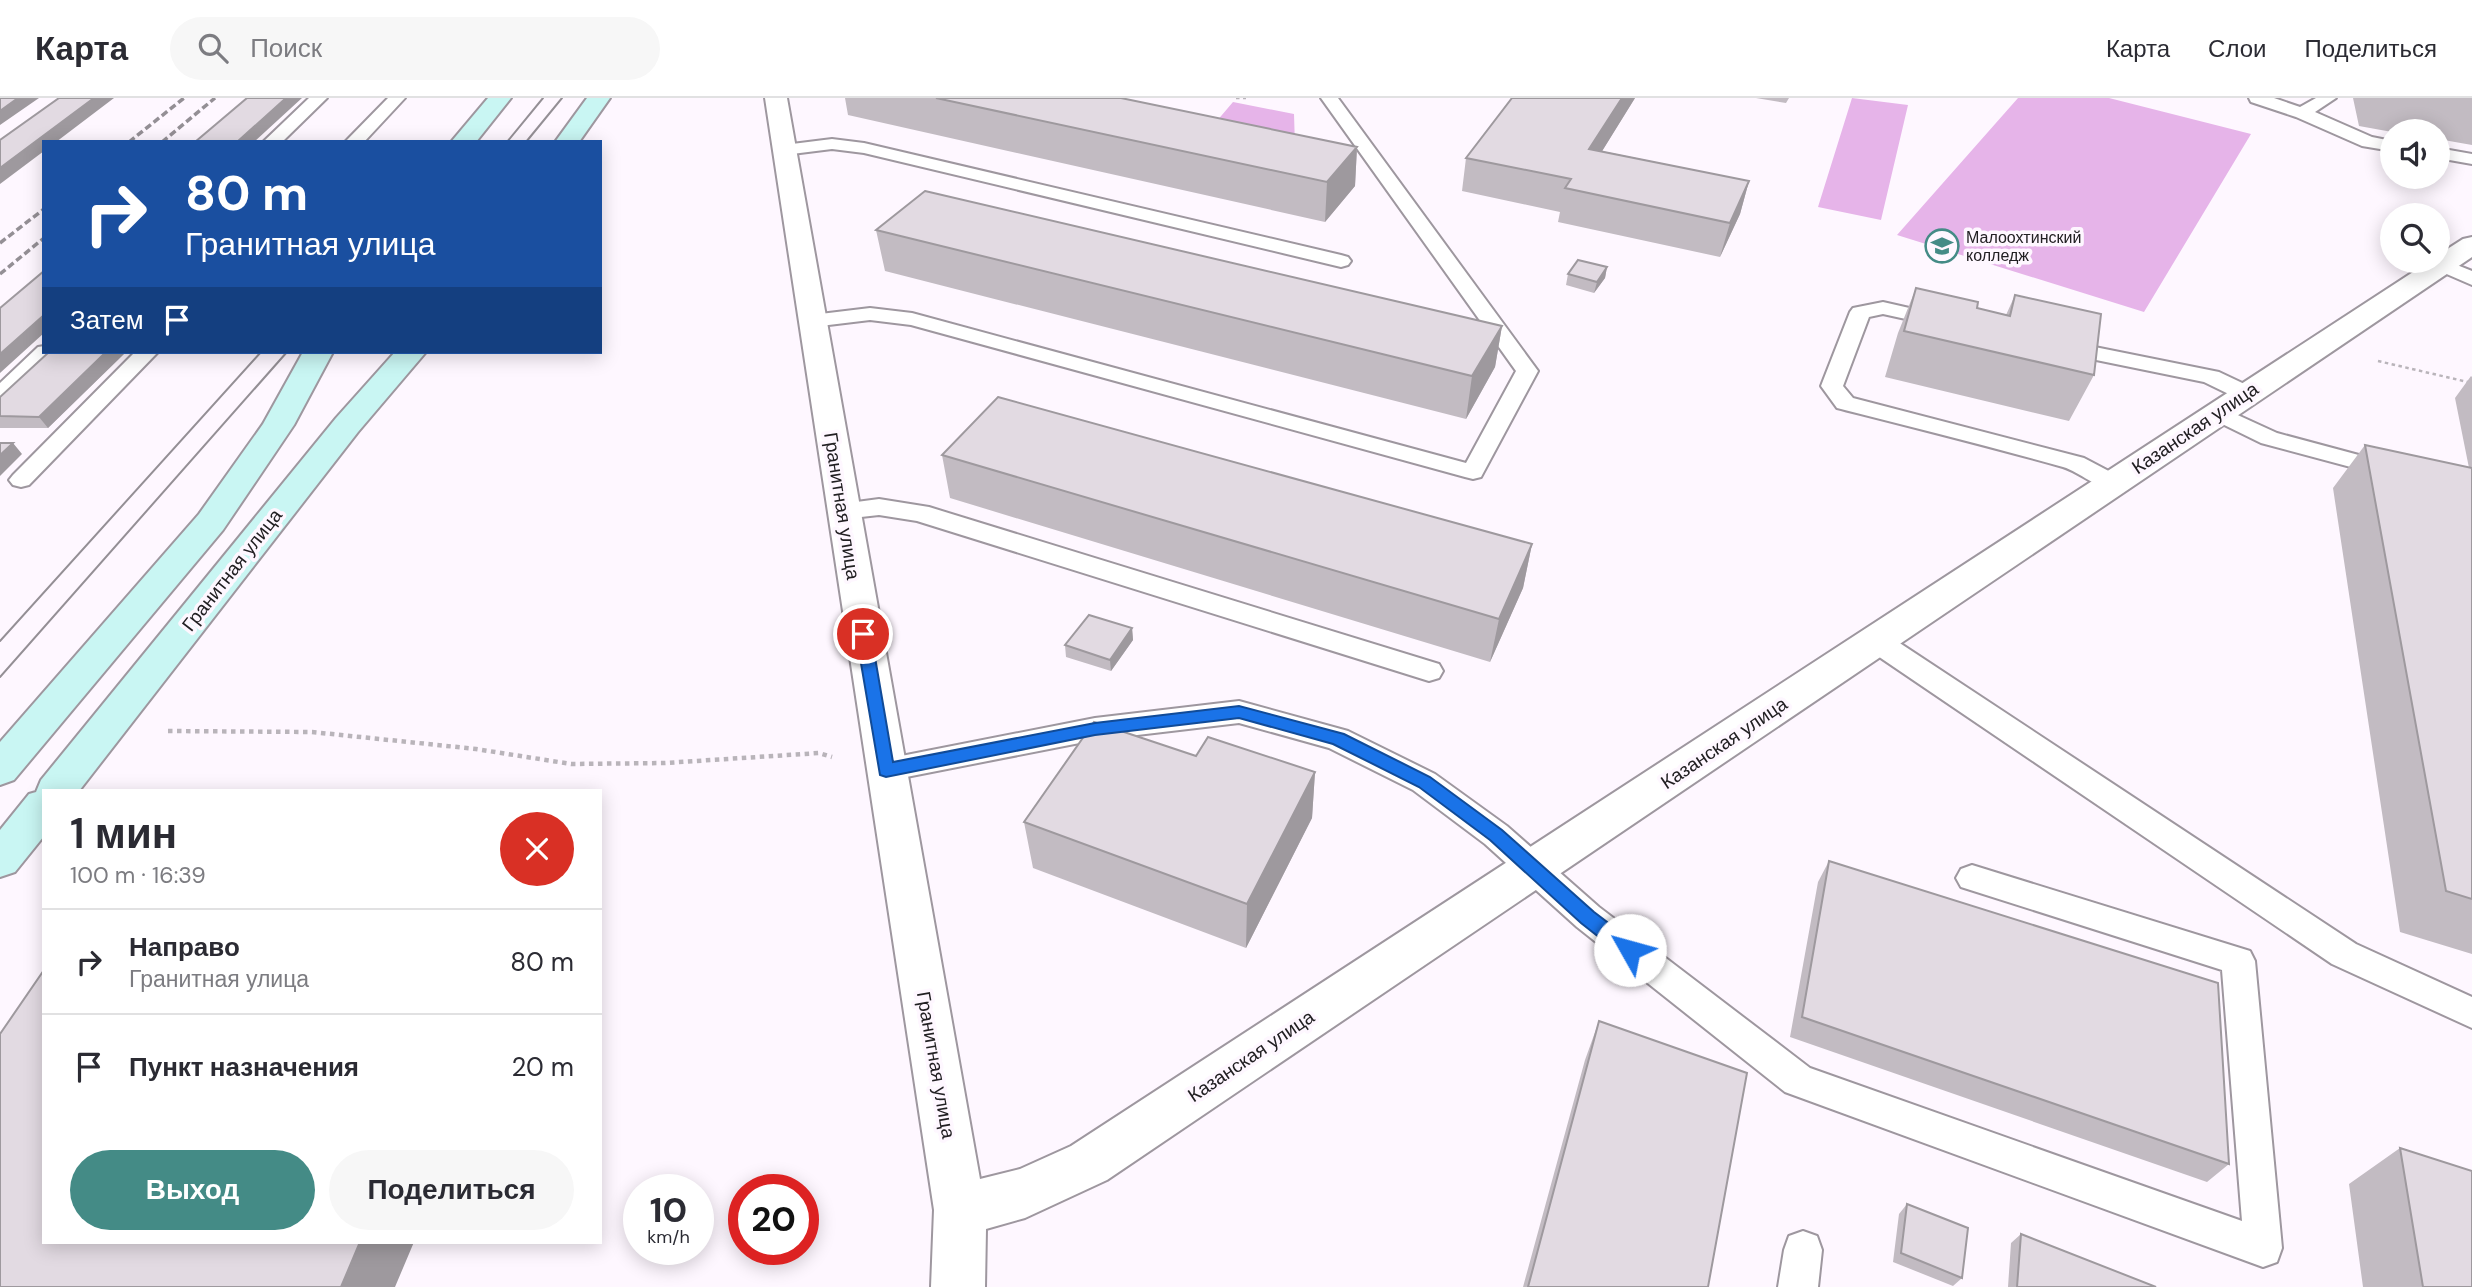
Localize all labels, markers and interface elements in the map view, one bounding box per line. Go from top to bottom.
search box [170,17,660,80]
text: Карта [35,27,128,70]
icon: search [194,29,232,67]
text: Поиск [250,31,322,65]
text: Карта [2106,33,2170,64]
text: Слои [2208,33,2266,64]
text: Поделиться [2304,33,2437,64]
map controls [2380,119,2450,273]
button: sound [2380,119,2450,189]
text: 80 m [185,161,308,225]
icon: right [70,168,161,259]
button: search [2380,203,2450,273]
text: Гранитная улица [185,223,436,265]
school or university icon: Малоохтинский колледж [1923,227,1961,265]
place label: Малоохтинский колледж [1966,227,2081,266]
icon: arrive [158,301,196,339]
text: Затем [70,303,144,337]
street label: Казанская улица [2127,376,2264,480]
street label: Гранитная улица [818,431,866,582]
street label: Гранитная улица [176,503,288,636]
pin [833,604,893,664]
icon: arrive [844,615,882,653]
street label: Казанская улица [1656,691,1793,795]
text: 1 мин [70,806,177,861]
button: close [500,812,574,886]
text: 100 m · 16:39 [70,860,206,890]
position arrow [1593,913,1667,987]
text: Направо [129,930,240,964]
icon: right [70,943,108,981]
text: 80 m [510,945,574,979]
text: Гранитная улица [129,964,309,994]
street label: Гранитная улица [911,990,961,1141]
street label: Казанская улица [1183,1004,1320,1108]
icon: arrive [70,1048,108,1086]
text: Пункт назначения [129,1050,359,1084]
text: 20 m [511,1050,574,1084]
button: Выход [70,1150,315,1230]
button: Поделиться [329,1150,574,1230]
speed limit sign: 20 [728,1174,819,1265]
text: 10 [650,1187,687,1233]
text: km/h [647,1225,690,1249]

